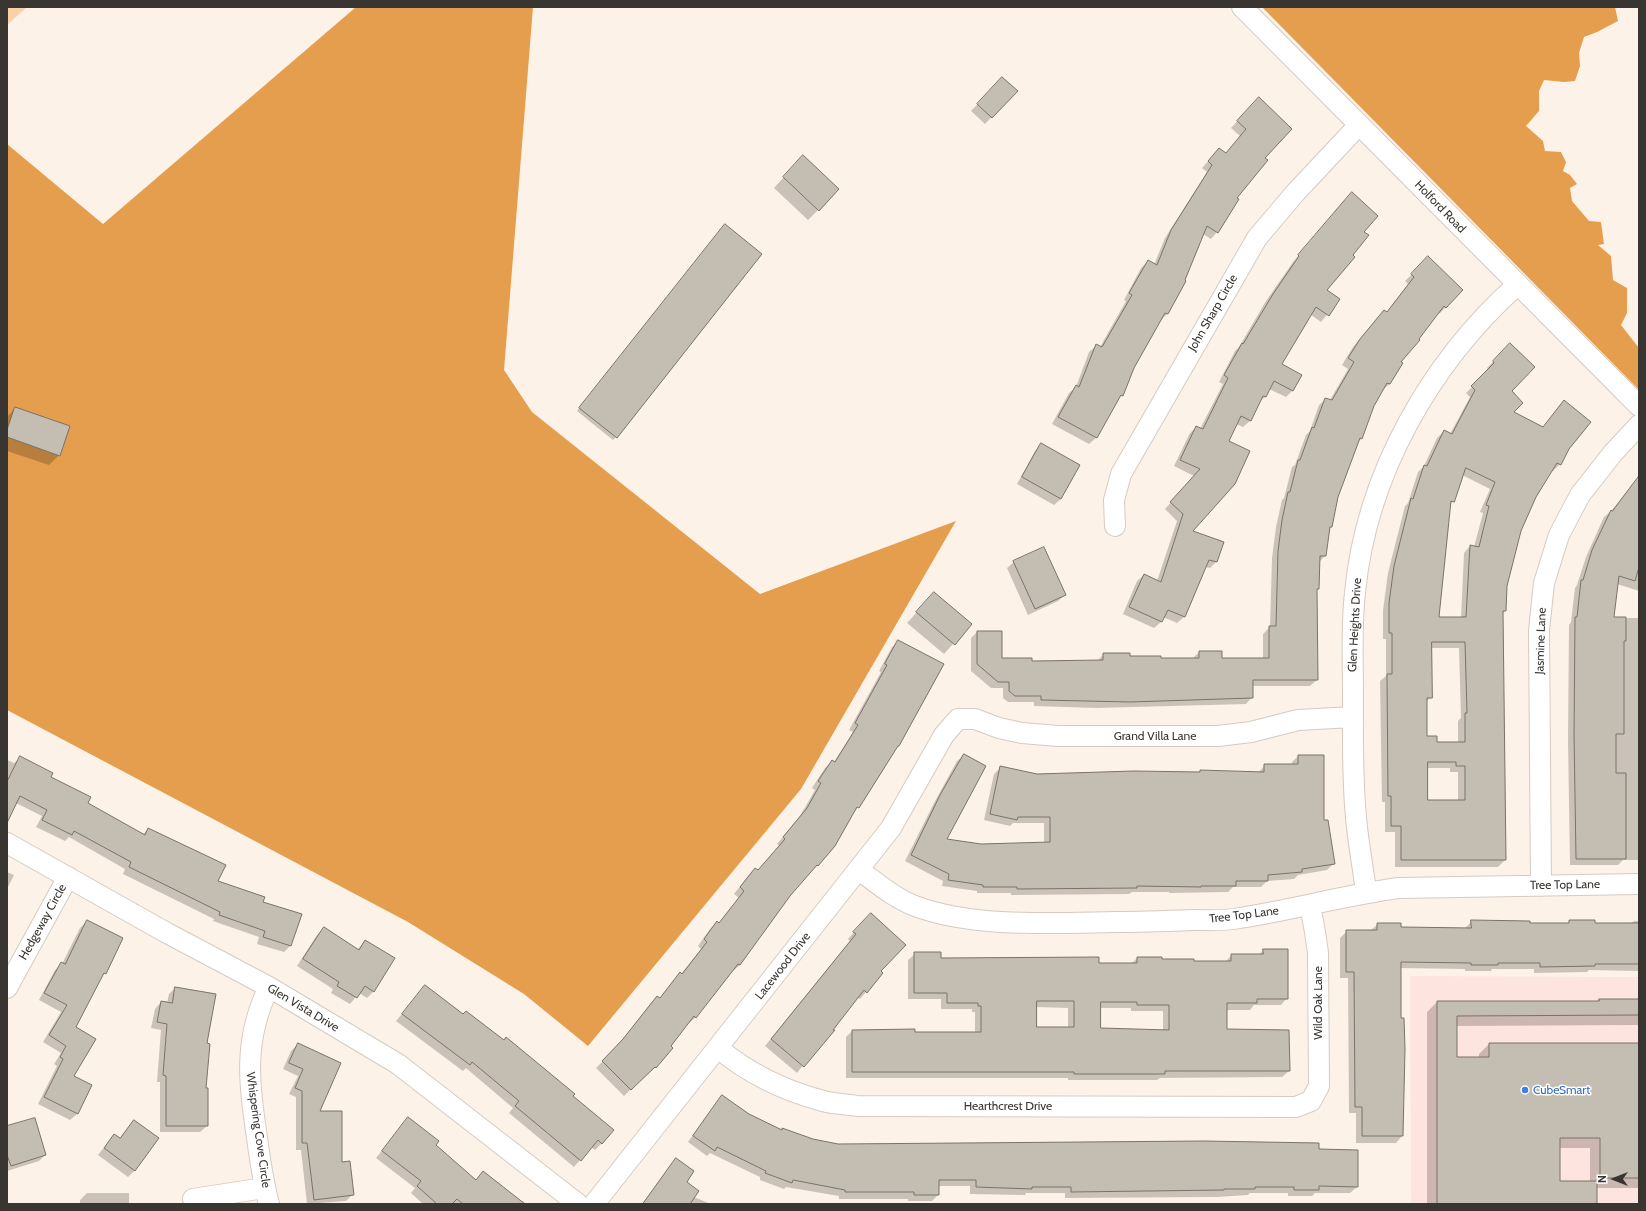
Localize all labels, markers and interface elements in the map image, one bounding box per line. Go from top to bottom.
street label: Holford Road [1411,178,1469,236]
street label: John Sharp Circle [1185,272,1241,354]
street label: Glen Heights Drive [1345,578,1365,672]
street label: Jasmine Lane [1533,607,1549,675]
street label: Grand Villa Lane [1114,729,1196,743]
street label: Tree Top Lane [1530,877,1600,893]
street label: Hedgeway Circle [16,882,70,962]
street label: Tree Top Lane [1208,904,1280,926]
street label: Lacewood Drive [752,929,814,1003]
street label: Wild Oak Lane [1311,966,1325,1040]
street label: Glen Vista Drive [265,981,341,1035]
street label: Whispering Cove Circle [243,1071,273,1189]
place label: CubeSmart [1533,1083,1590,1097]
marker: CubeSmart [1520,1085,1530,1095]
street label: Hearthcrest Drive [964,1099,1052,1113]
north arrow [1594,1159,1634,1199]
text: N [1595,1175,1609,1183]

